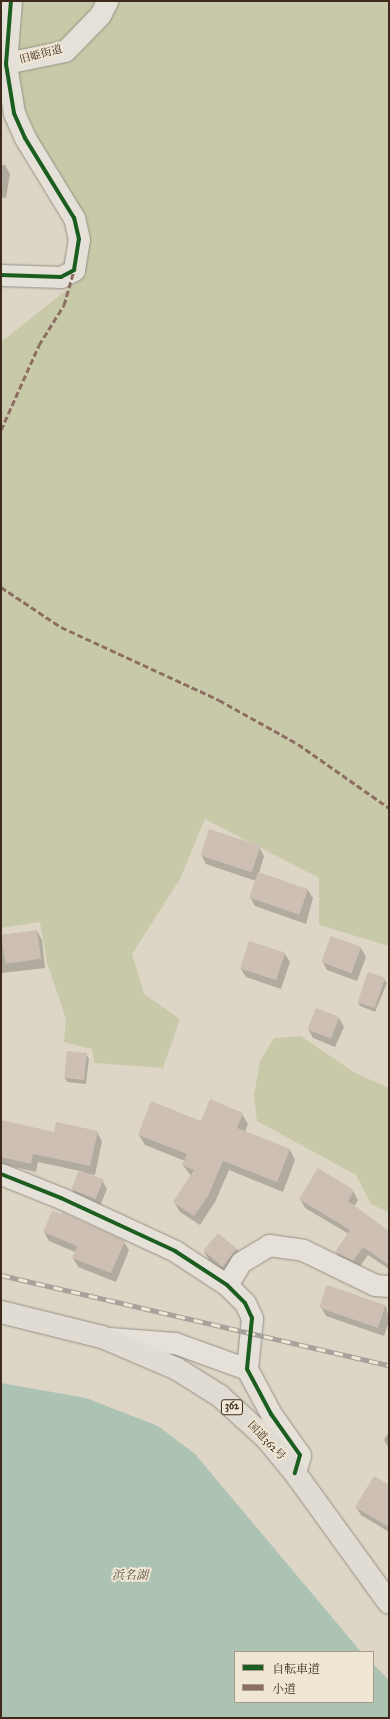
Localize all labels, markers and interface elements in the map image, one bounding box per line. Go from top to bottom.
street label: 旧姫街道 [18,43,64,67]
road number: 362 [220,1399,244,1415]
street label: 国道362号 [244,1419,288,1463]
water label: 浜名湖 [112,1569,148,1583]
legend [234,1651,374,1703]
text: 自転車道 [272,1662,320,1676]
text: 小道 [272,1682,296,1696]

